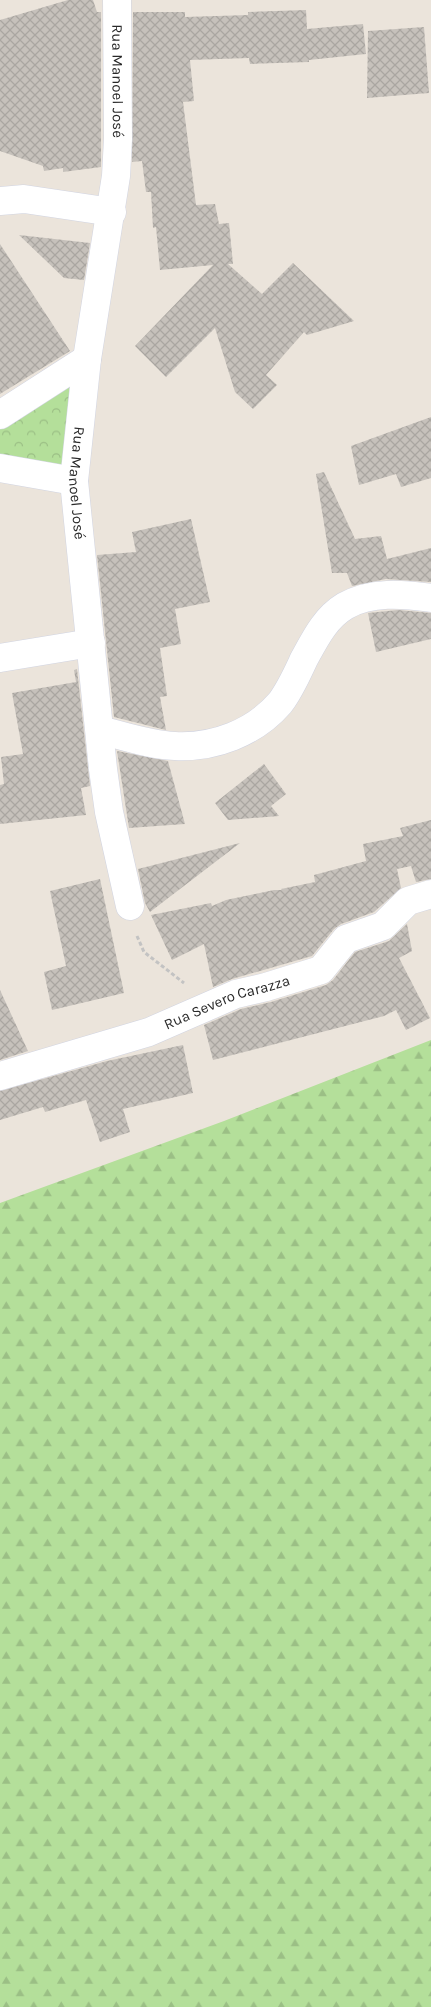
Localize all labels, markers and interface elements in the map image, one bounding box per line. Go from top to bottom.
street label: Rua Manoel José [108,24,127,138]
street label: Rua Manoel José [65,425,89,540]
street label: Rua Severo Carazza [161,971,292,1033]

